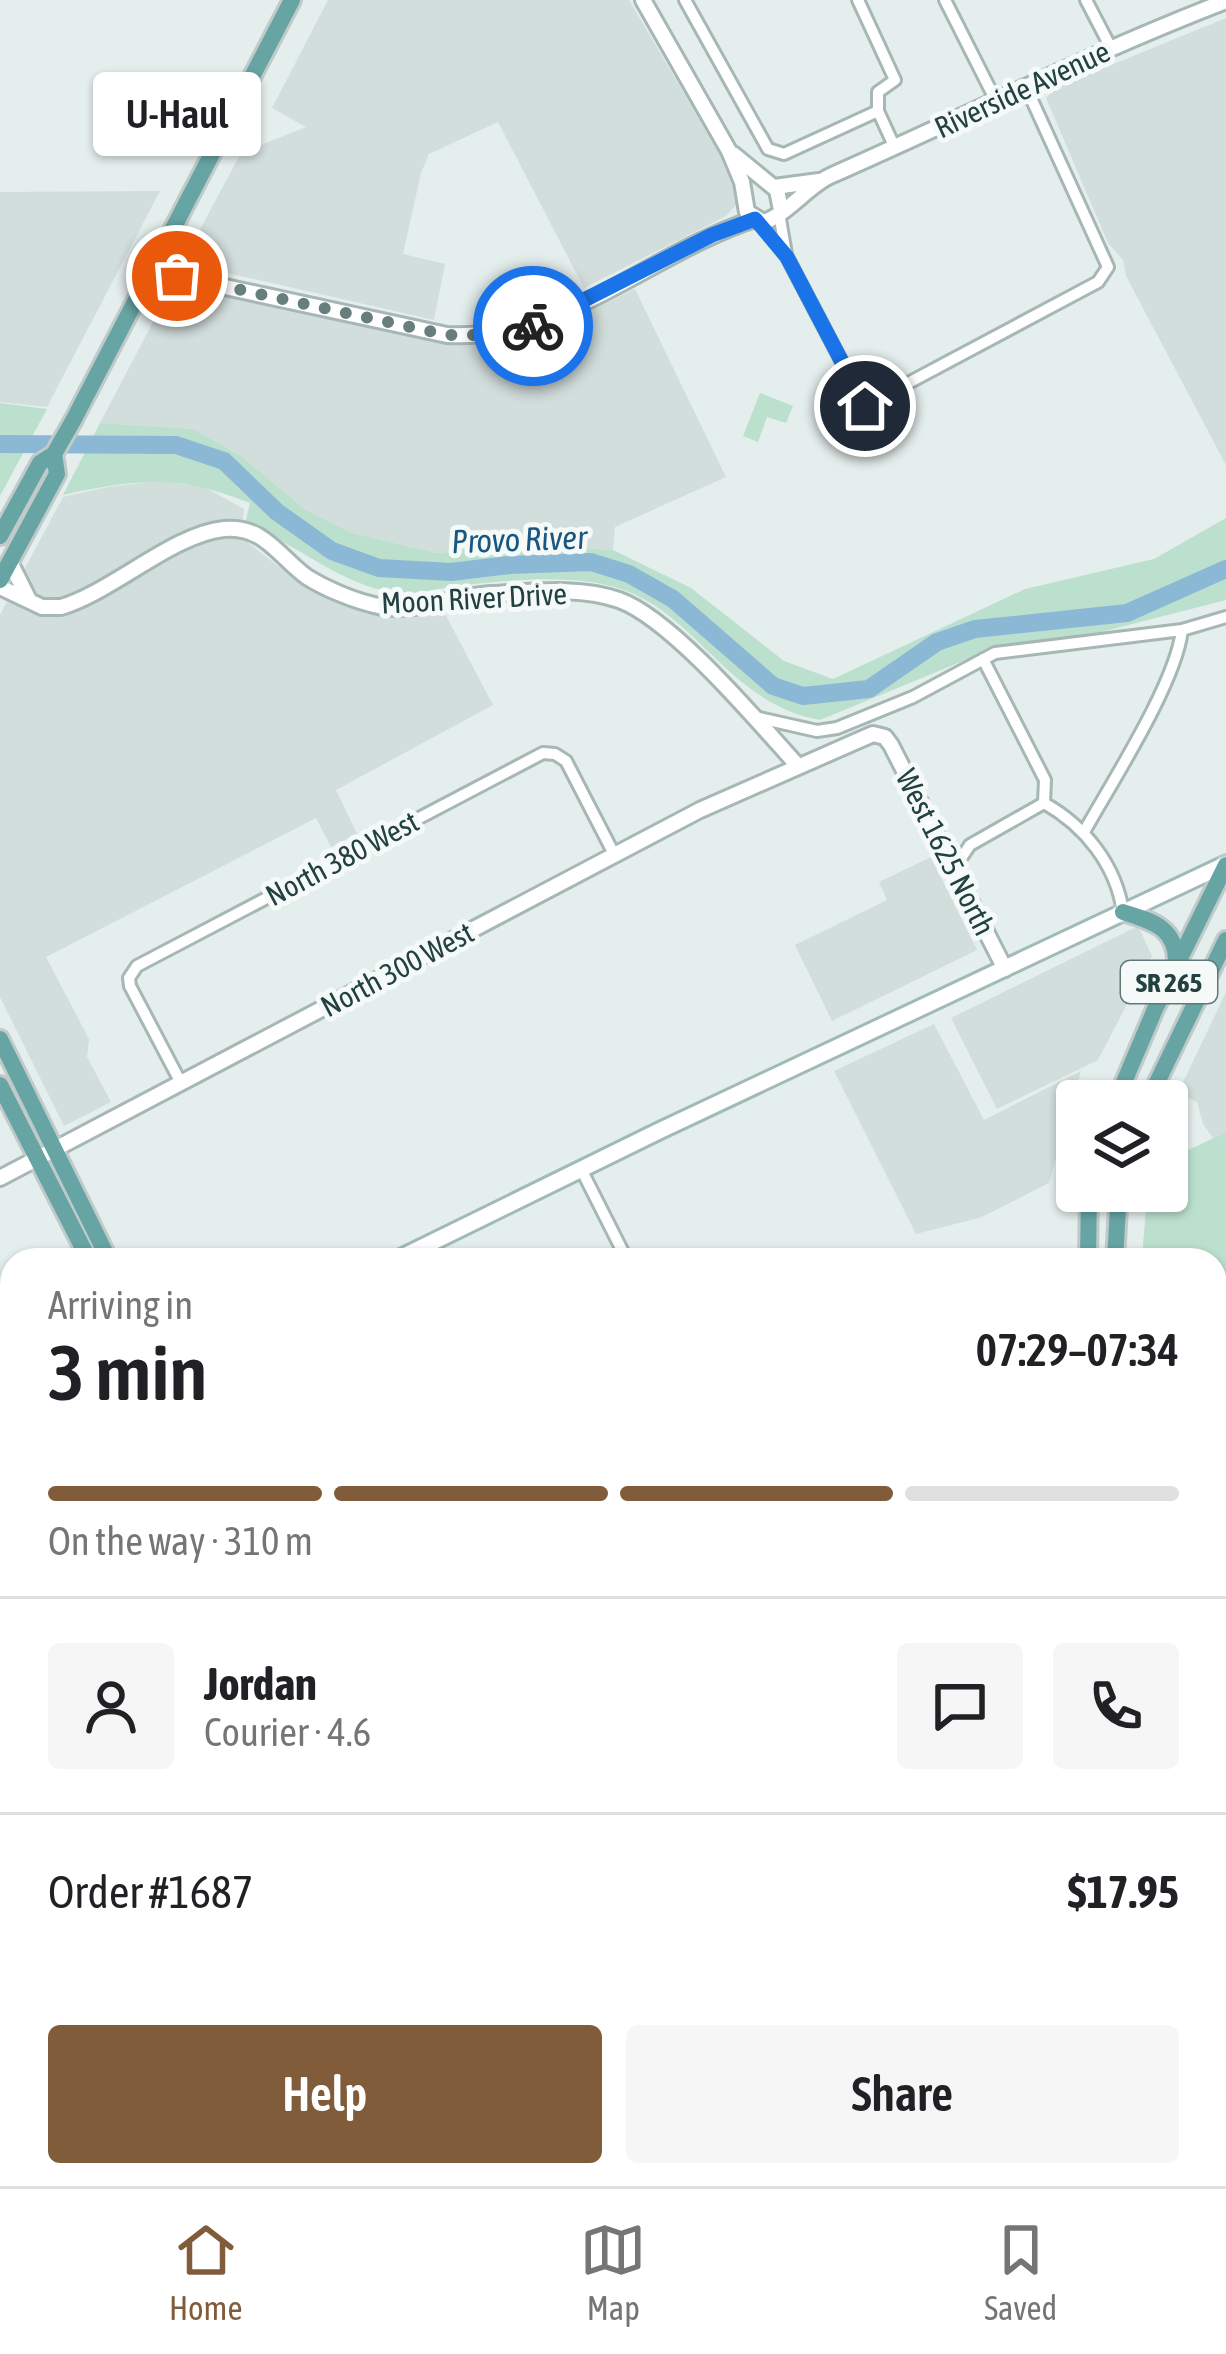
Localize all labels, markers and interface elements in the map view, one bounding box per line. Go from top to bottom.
street label: Riverside Avenue [929,34,1115,144]
callout: U-Haul [93,72,261,156]
text: U-Haul [126,92,228,136]
pin [126,225,228,327]
icon: bag [144,243,210,309]
courier [473,266,593,386]
icon: bike [500,293,566,359]
pin [814,355,916,457]
icon: home [832,373,898,439]
water label: Provo River [451,518,589,560]
street label: Moon River Drive [380,576,568,620]
street label: West 1625 North [890,763,1002,941]
street label: North 380 West [260,804,424,912]
street label: North 300 West [315,915,479,1023]
road number: SR 265 [1121,961,1217,1003]
map controls [1056,1080,1188,1212]
button: layers [1056,1080,1188,1212]
text: Arriving in [48,1283,193,1327]
text: 07:29–07:34 [976,1324,1179,1376]
text: 3 min [48,1327,207,1417]
text: On the way · 310 m [48,1519,313,1563]
button: person [48,1643,174,1769]
button: chat [897,1643,1023,1769]
button: phone [1053,1643,1179,1769]
text: Jordan [204,1658,317,1710]
text: Courier · 4.6 [204,1710,371,1754]
text: Order #1687 [48,1866,253,1918]
text: $17.95 [1067,1866,1179,1918]
button: Help [48,2025,602,2163]
button: Share [626,2025,1179,2163]
tab: Home [169,2217,242,2327]
tab: Map [580,2217,646,2327]
tab: Saved [984,2217,1057,2327]

